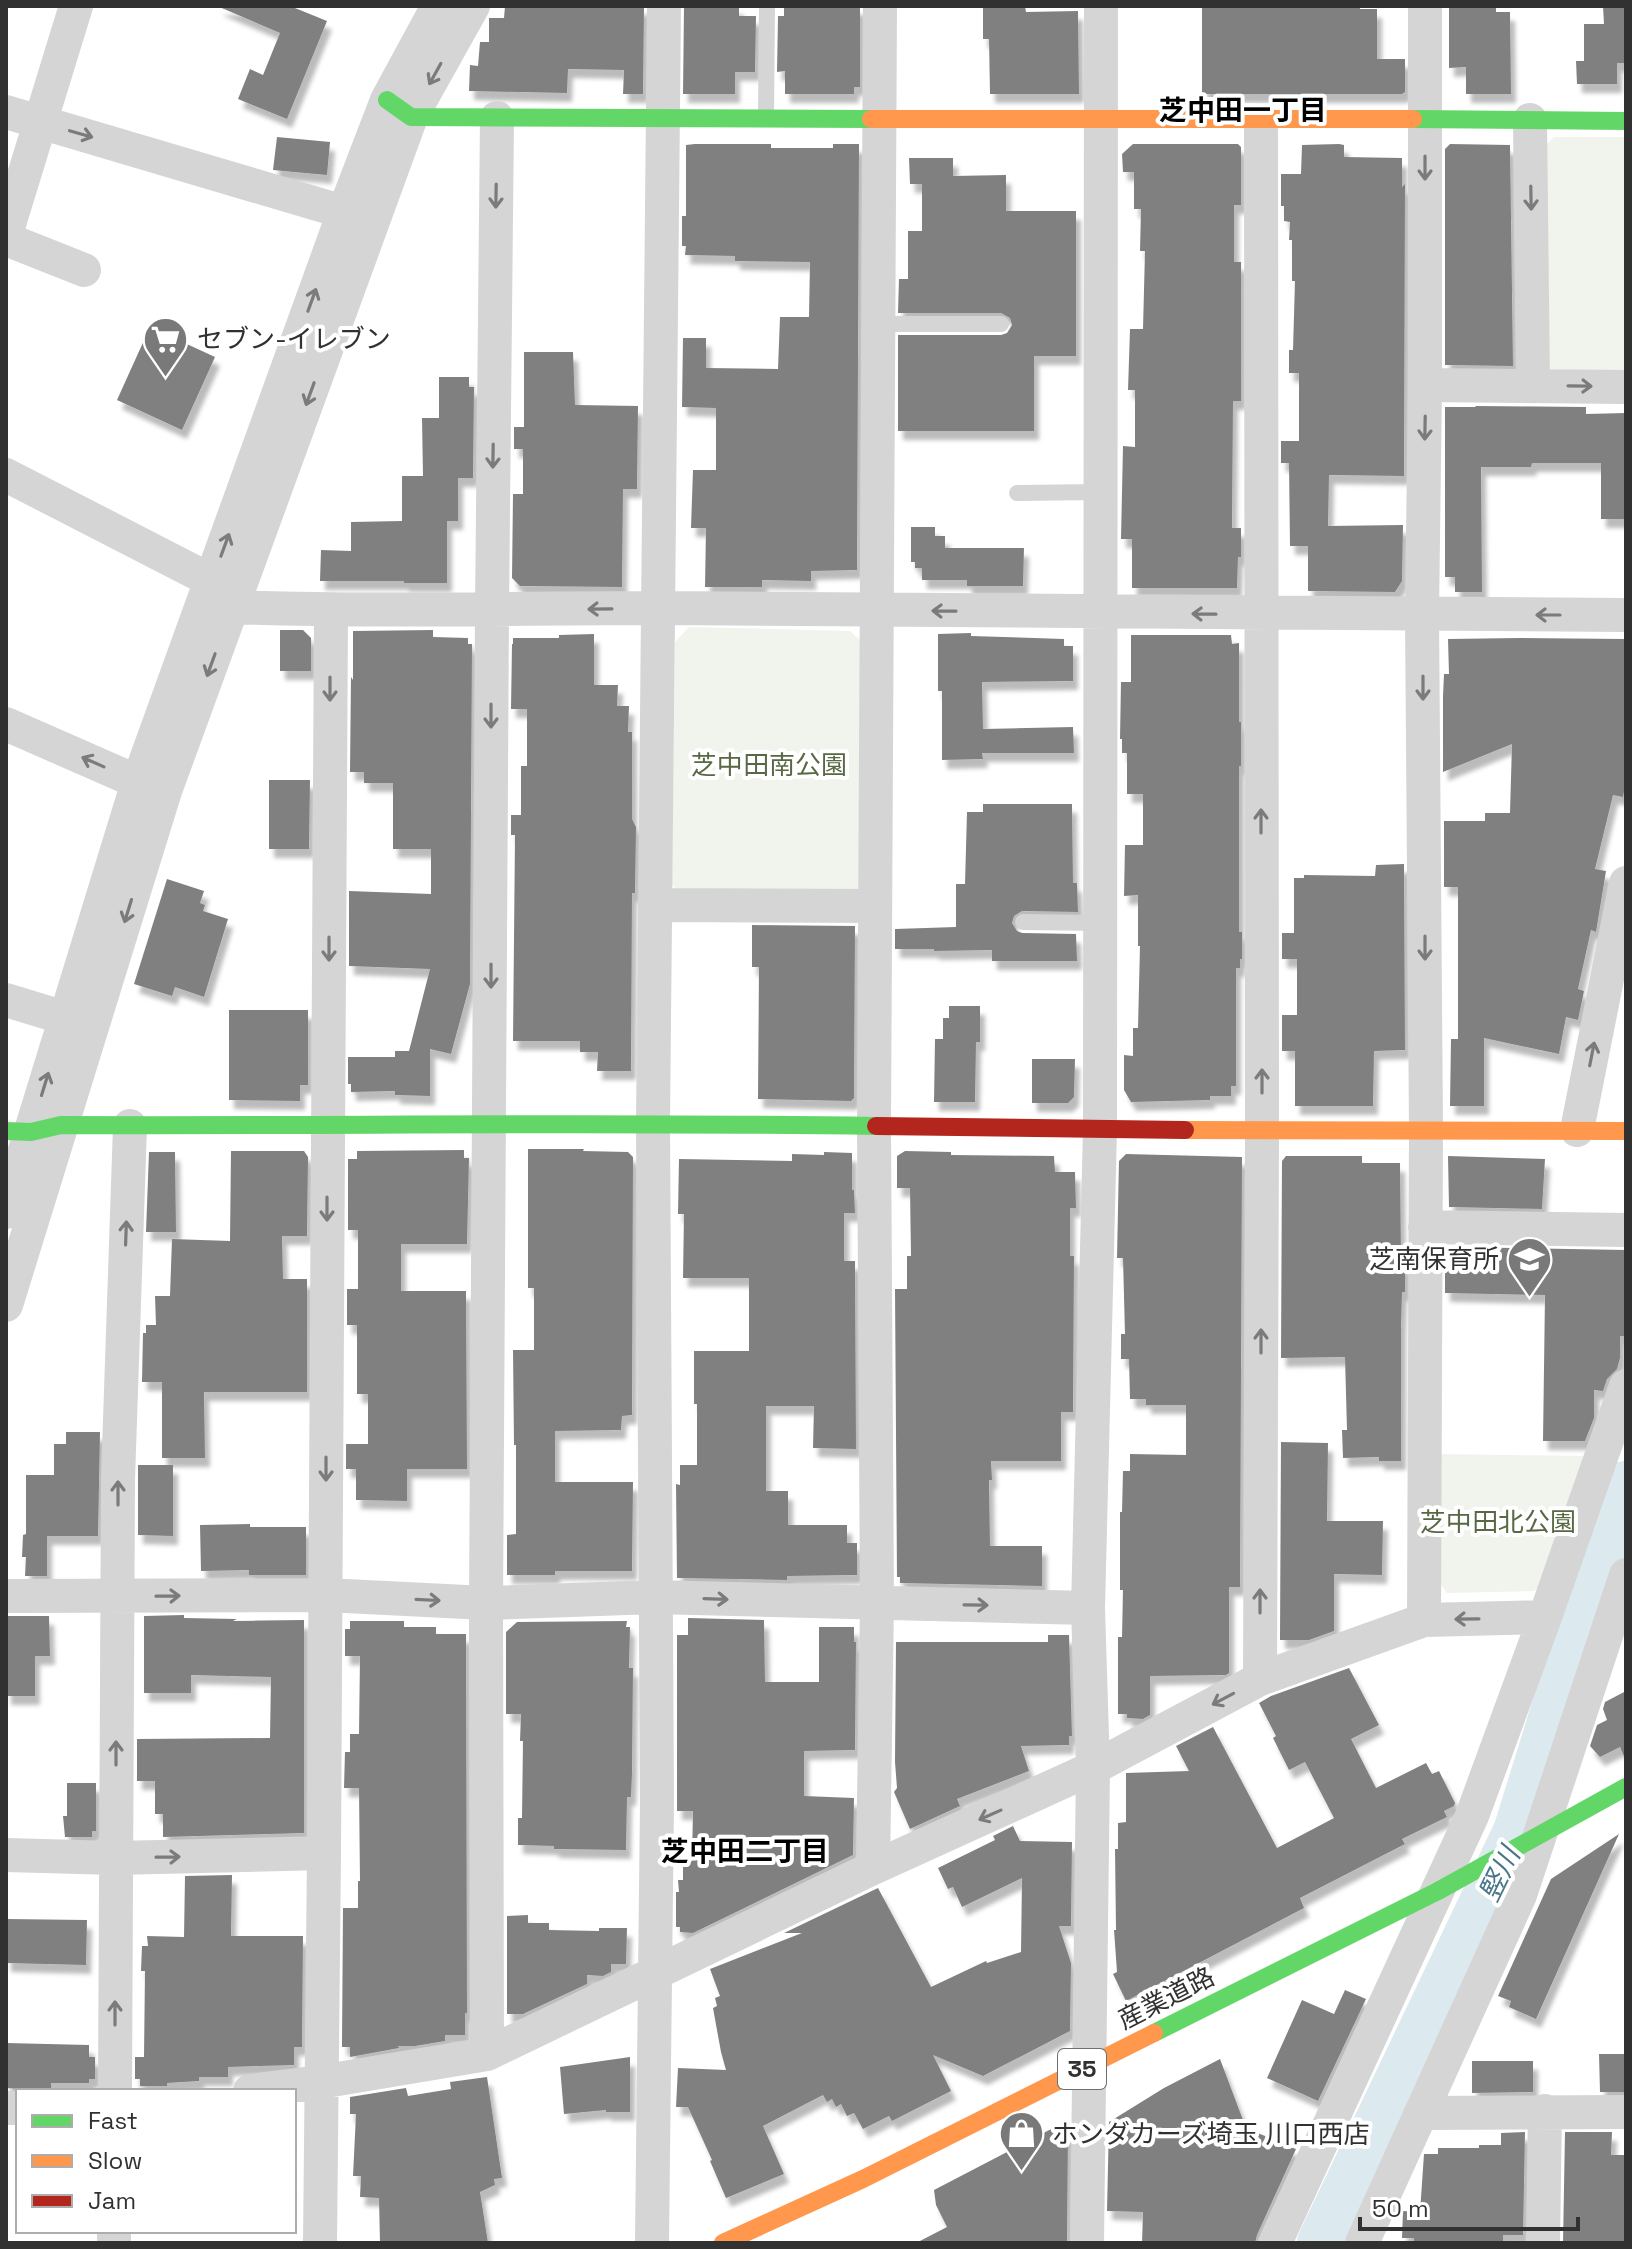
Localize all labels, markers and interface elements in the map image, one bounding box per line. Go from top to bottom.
one-way arrow [427,62,443,85]
district label: 芝中田一丁目 [1159,92,1327,128]
one-way arrow [67,127,93,142]
one-way arrow [1417,154,1433,181]
one-way arrow [488,182,504,209]
one-way arrow [1523,184,1539,211]
one-way arrow [306,288,320,313]
supermarket icon: セブン-イレブン [142,315,190,378]
place label: セブン-イレブン [197,322,391,356]
one-way arrow [1566,378,1593,394]
one-way arrow [302,381,316,406]
one-way arrow [1417,414,1433,441]
one-way arrow [485,442,501,469]
one-way arrow [219,533,233,558]
one-way arrow [587,601,614,617]
one-way arrow [931,603,958,619]
one-way arrow [1191,606,1218,622]
one-way arrow [1535,607,1562,623]
one-way arrow [203,652,218,677]
one-way arrow [1415,674,1431,701]
one-way arrow [322,675,338,702]
one-way arrow [483,702,499,729]
park label: 芝中田南公園 [691,748,847,782]
one-way arrow [81,754,106,769]
one-way arrow [1253,808,1269,835]
one-way arrow [120,897,135,923]
one-way arrow [1417,934,1433,961]
one-way arrow [321,935,337,962]
one-way arrow [483,962,499,989]
one-way arrow [1585,1041,1600,1067]
one-way arrow [1254,1068,1270,1095]
one-way arrow [39,1071,54,1097]
one-way arrow [320,1195,335,1222]
one-way arrow [119,1220,134,1247]
school or university icon: 芝南保育所 [1506,1235,1554,1298]
place label: 芝南保育所 [1369,1242,1499,1276]
one-way arrow [1253,1328,1269,1355]
one-way arrow [318,1455,334,1482]
one-way arrow [110,1480,126,1507]
park label: 芝中田北公園 [1420,1505,1576,1539]
one-way arrow [154,1588,181,1604]
one-way arrow [1252,1588,1268,1615]
one-way arrow [702,1591,729,1606]
one-way arrow [414,1592,441,1607]
one-way arrow [962,1598,989,1613]
one-way arrow [1454,1611,1481,1626]
one-way arrow [1211,1691,1235,1707]
one-way arrow [109,1740,124,1767]
one-way arrow [978,1808,1003,1823]
district label: 芝中田二丁目 [661,1833,829,1869]
water label: 竪川 [1471,1838,1529,1907]
one-way arrow [154,1849,181,1865]
street label: 産業道路 [1112,1959,1220,2037]
one-way arrow [107,2000,123,2027]
road number: 35 [1058,2049,1106,2089]
legend [16,2089,296,2233]
text: Fast [88,2105,138,2136]
shop icon: ホンダカーズ埼玉 川口西店 [997,2110,1045,2173]
place label: ホンダカーズ埼玉 川口西店 [1052,2117,1369,2151]
text: Slow [88,2145,142,2176]
scale bar [1360,2181,1578,2231]
text: Jam [88,2185,136,2216]
text: 50 m [1372,2193,1429,2224]

